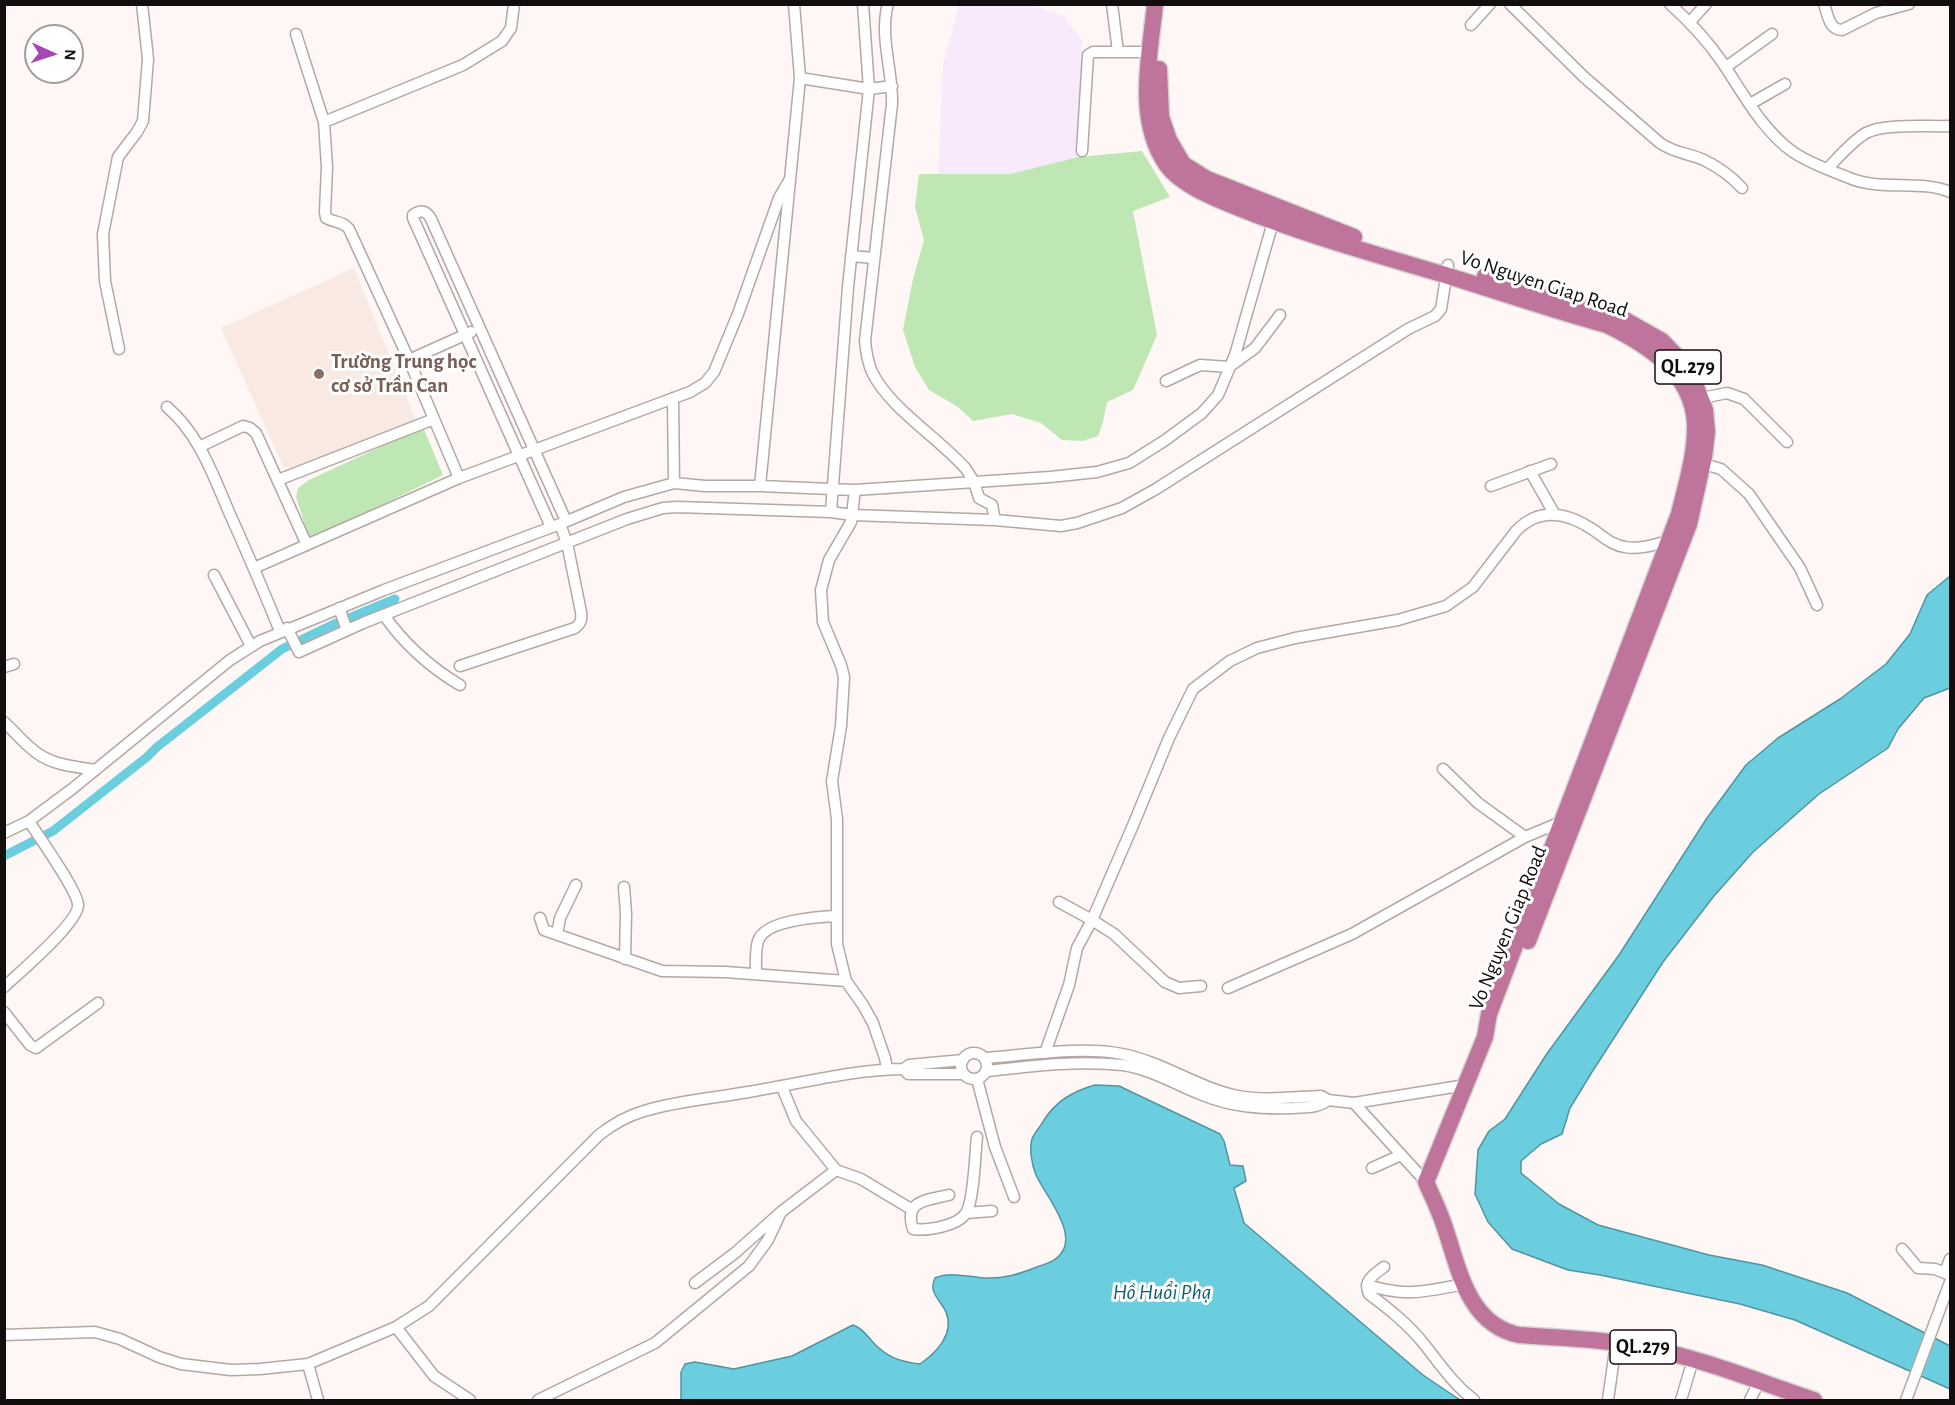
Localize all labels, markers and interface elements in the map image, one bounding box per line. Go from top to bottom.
north arrow [24,24,84,84]
text: N [62,49,78,61]
street label: Vo Nguyen Giap Road [1457,245,1631,323]
place label: Trường Trung học cơ sở Trần Can [331,349,476,399]
road number: QL.279 [1655,350,1721,384]
marker: Trường Trung học cơ sở Trần Can [312,367,326,381]
street label: Vo Nguyen Giap Road [1464,842,1552,1014]
water label: Hồ Huổi Phạ [1113,1279,1211,1305]
road number: QL.279 [1610,1330,1676,1364]

